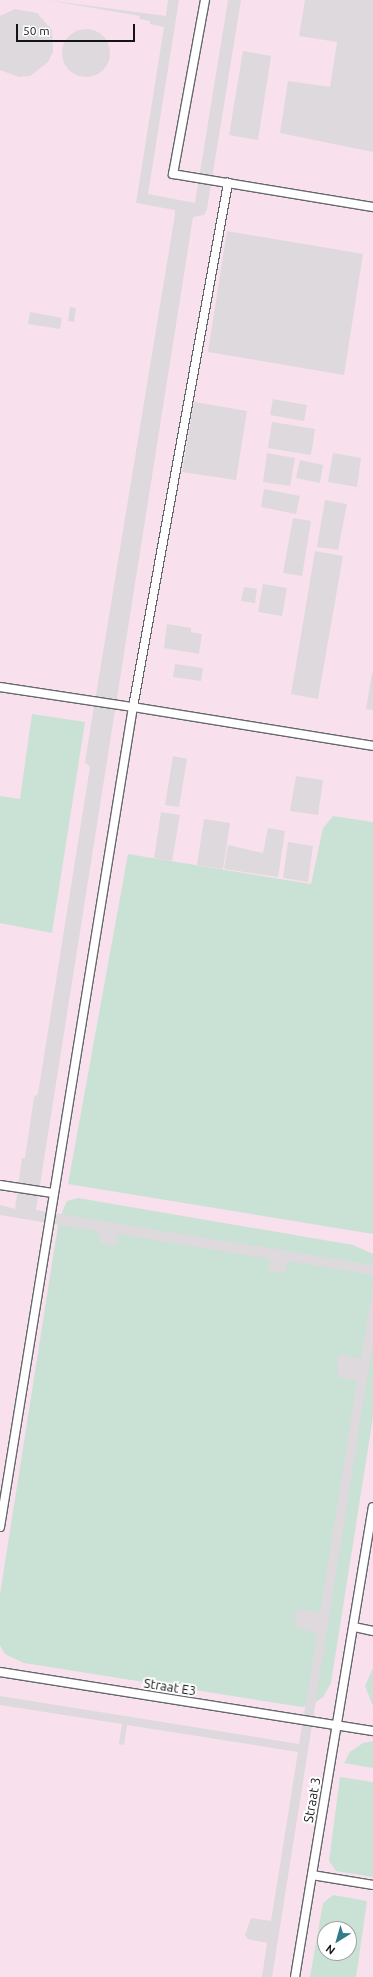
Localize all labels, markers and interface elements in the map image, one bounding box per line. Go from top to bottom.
scale bar [18,16,137,42]
text: 50 m [23,24,50,37]
street label: Straat E3 [143,1675,197,1699]
street label: Straat 3 [300,1776,324,1824]
north arrow [317,1921,357,1961]
text: N [323,1943,337,1957]

